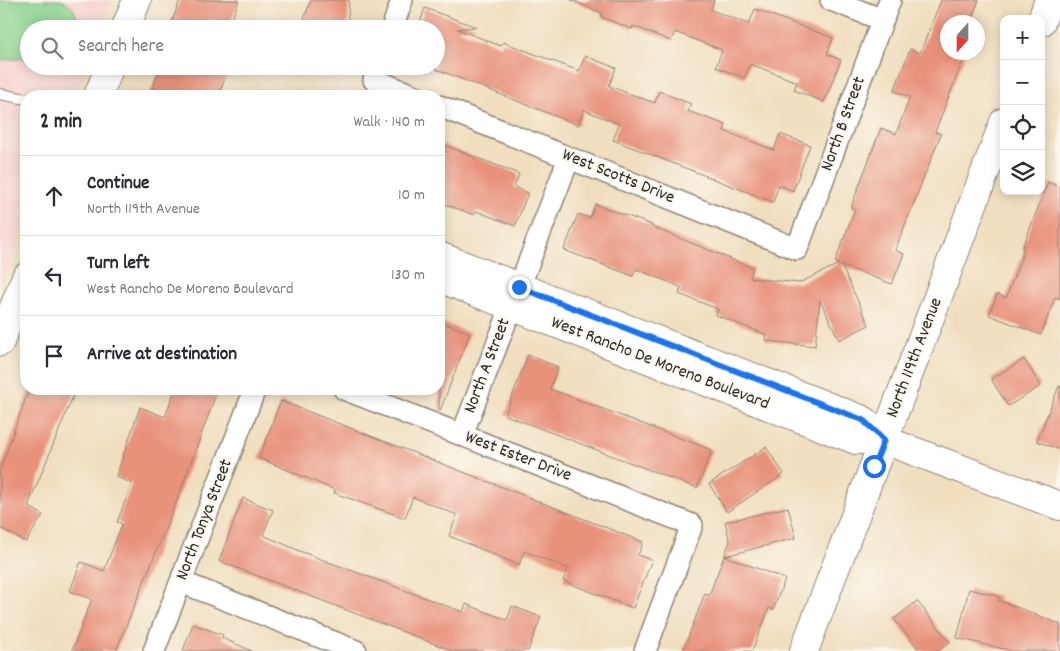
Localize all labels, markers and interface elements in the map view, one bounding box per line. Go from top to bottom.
north arrow [940,15,985,60]
map controls [1000,15,1045,195]
button: + [1000,15,1045,60]
search box [20,20,445,75]
icon: search [38,34,66,62]
text: Search here [78,34,164,61]
button: − [1000,60,1045,105]
street label: North B Street [815,73,873,175]
button: locate [1000,105,1045,150]
text: 2 min [40,108,82,138]
text: Walk · 140 m [353,111,425,134]
street label: West Scotts Drive [558,143,678,211]
button: layers [1000,150,1045,195]
text: Continue [87,171,149,198]
icon: ahead [40,182,68,210]
text: 10 m [398,184,425,207]
text: North 119th Avenue [87,198,200,221]
text: Turn left [87,251,150,278]
icon: left [40,262,68,290]
text: 130 m [391,264,425,287]
route end [508,276,531,299]
text: West Rancho De Moreno Boulevard [87,278,293,301]
street label: North 119th Avenue [881,294,949,422]
street label: West Rancho De Moreno Boulevard [547,311,773,417]
street label: North A Street [458,314,518,417]
icon: arrive [40,342,68,370]
text: Arrive at destination [87,342,237,369]
street label: West Ester Drive [461,425,575,489]
street label: North Tonya Street [170,455,240,584]
route start [863,455,886,478]

